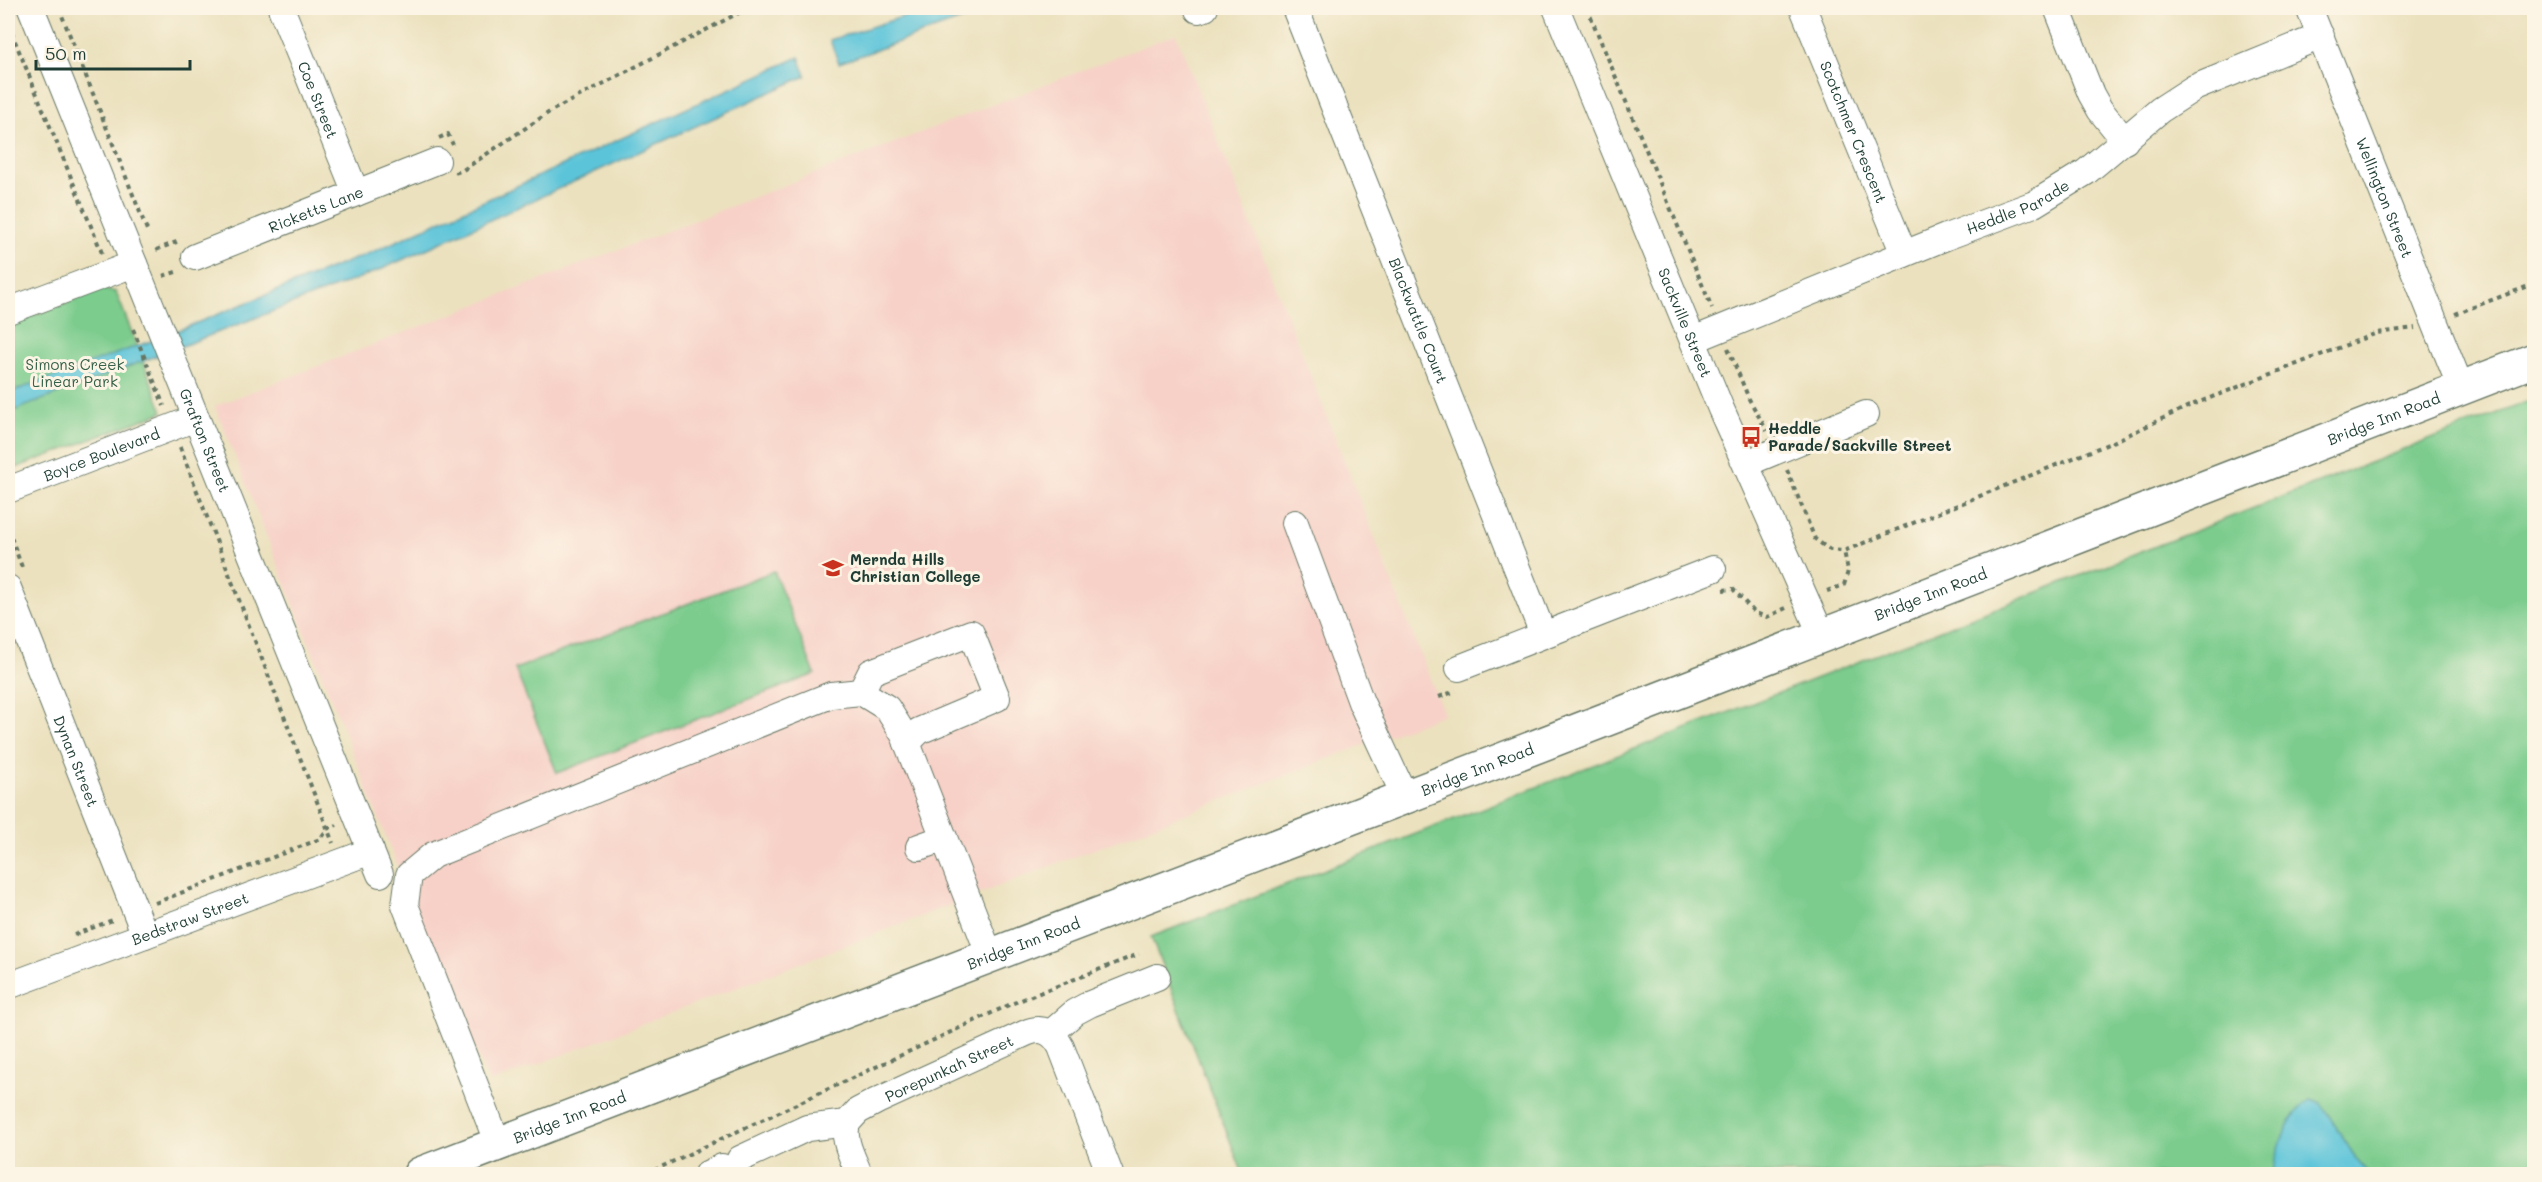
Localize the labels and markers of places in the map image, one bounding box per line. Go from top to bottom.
place label: Heddle Parade/Sackville Street [1768,418,1952,455]
bus stop icon: Heddle Parade/Sackville Street [1739,425,1763,449]
place label: Mernda Hills Christian College [850,549,980,586]
school or university icon: Mernda Hills Christian College [821,556,845,580]

